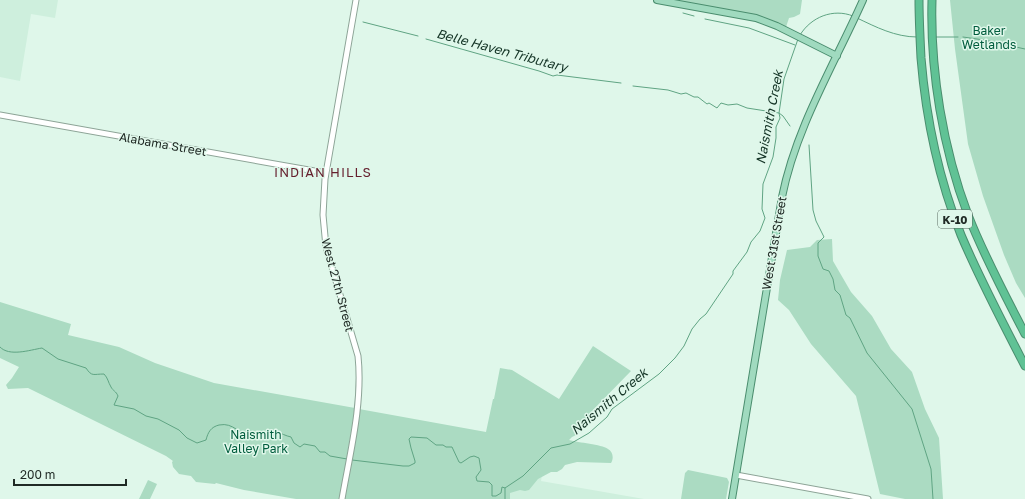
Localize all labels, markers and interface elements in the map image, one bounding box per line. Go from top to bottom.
park label: Baker Wetlands [962,23,1016,52]
water label: Belle Haven Tributary [435,25,571,76]
water label: Naismith Creek [752,67,786,165]
street label: Alabama Street [118,129,208,159]
district label: INDIAN HILLS [274,164,372,180]
street label: West 31st Street [758,195,790,291]
road number: K-10 [938,210,972,228]
street label: West 27th Street [318,237,358,334]
water label: Naismith Creek [567,363,652,438]
park label: Naismith Valley Park [224,427,288,456]
scale bar [14,461,126,487]
text: 200 m [20,467,55,482]

